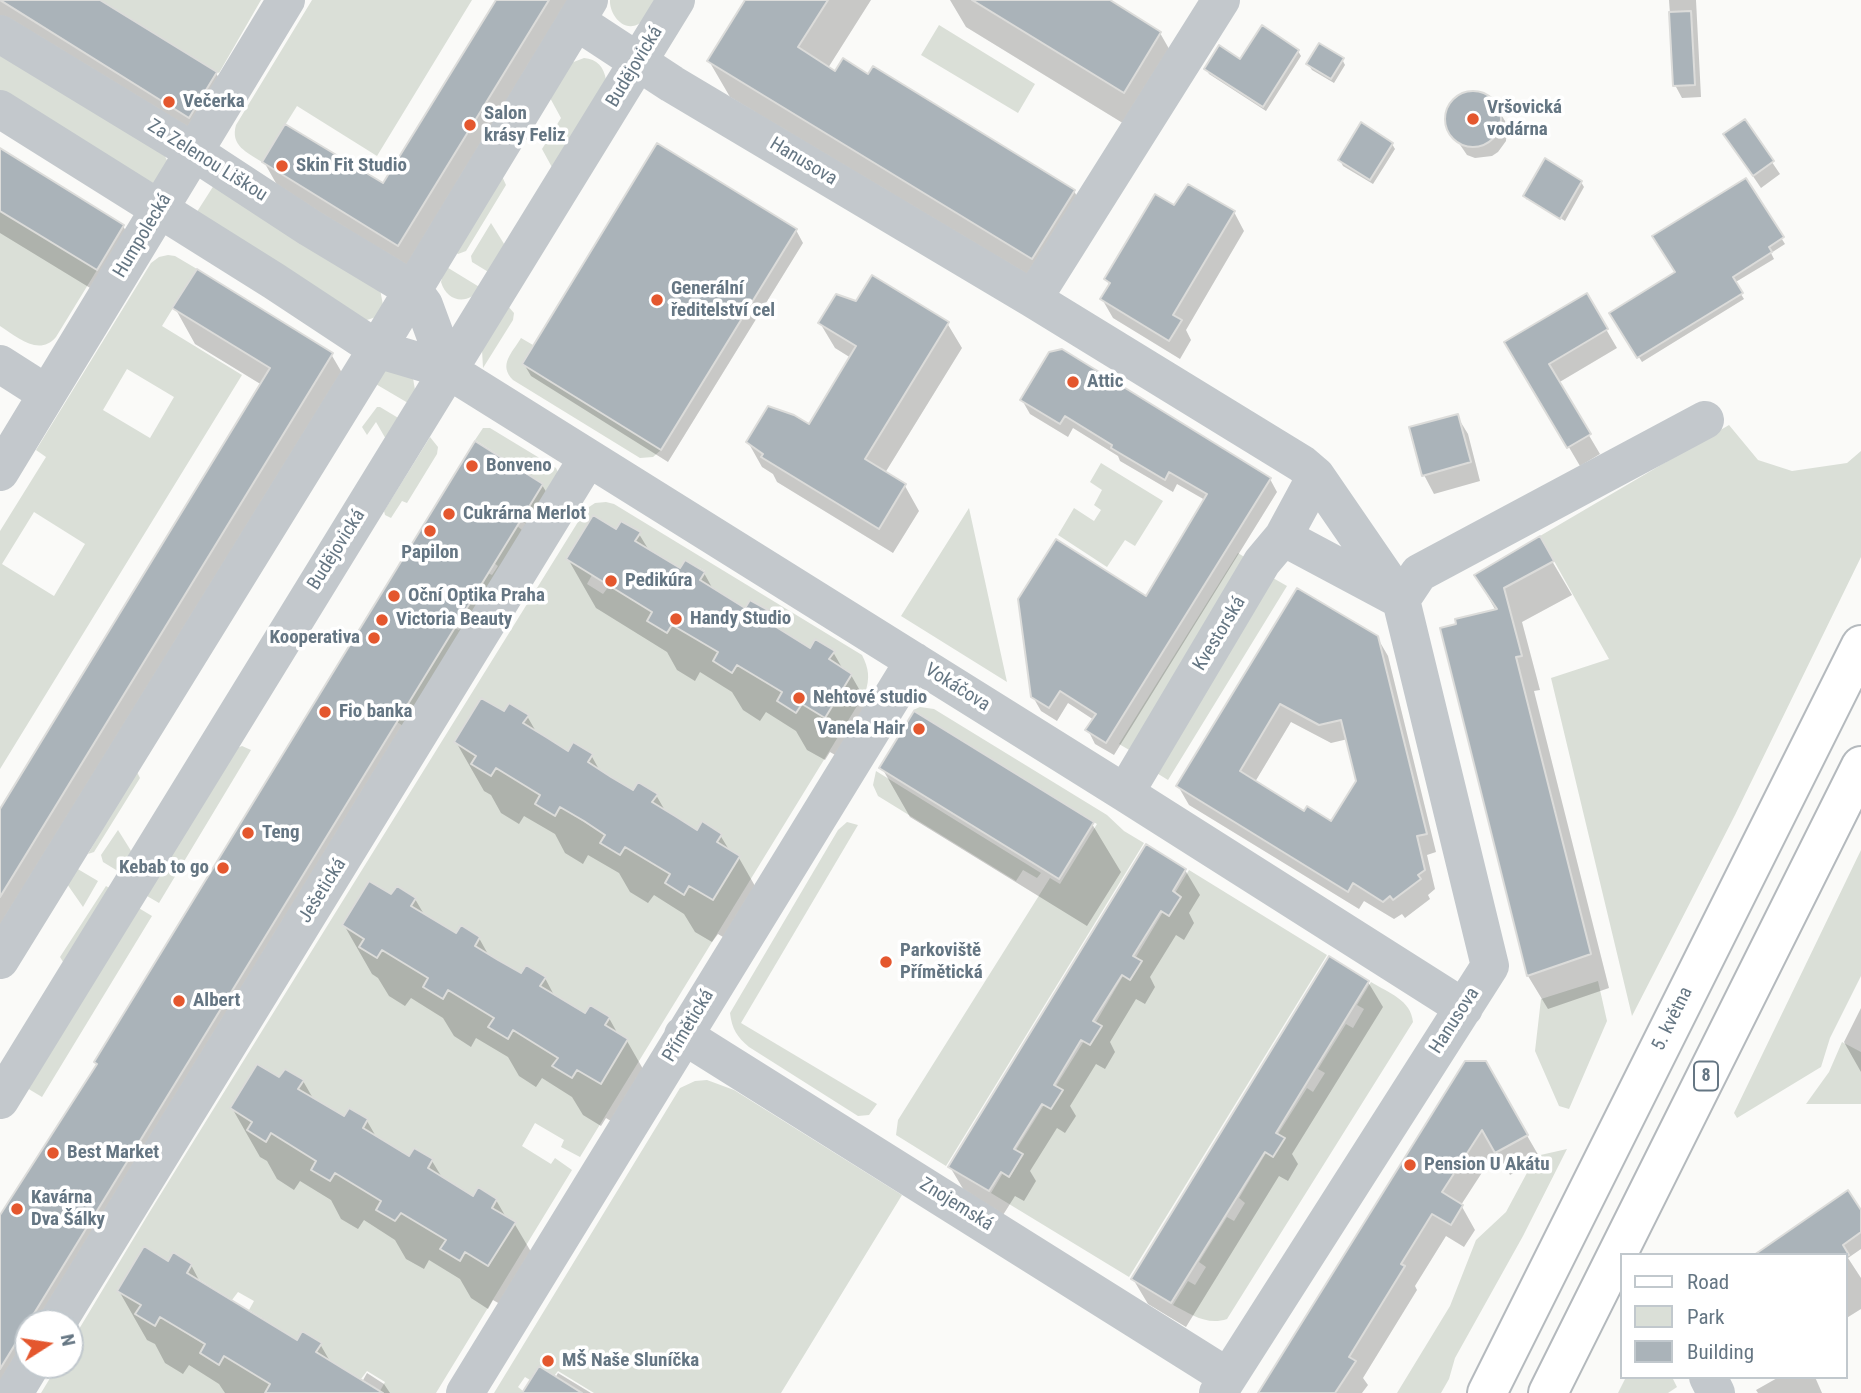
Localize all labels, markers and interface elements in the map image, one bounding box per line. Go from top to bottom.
street label: Budějovická [602,22,668,112]
place label: Večerka [183,91,245,113]
marker: Večerka [161,94,177,110]
place label: Vršovická vodárna [1487,97,1562,141]
place label: Salon krásy Feliz [484,103,566,147]
marker: Vršovická vodárna [1465,111,1481,127]
street label: Za Zelenou Liškou [143,115,271,207]
marker: Salon krásy Feliz [462,117,478,133]
street label: Hanusova [765,133,841,191]
place label: Skin Fit Studio [296,155,407,177]
marker: Skin Fit Studio [274,158,290,174]
street label: Humpolecká [109,190,177,282]
place label: Generální ředitelství cel [671,278,775,322]
marker: Generální ředitelství cel [649,292,665,308]
place label: Attic [1087,371,1123,393]
marker: Attic [1065,374,1081,390]
place label: Bonveno [486,455,552,477]
marker: Bonveno [464,458,480,474]
place label: Cukrárna Merlot [463,503,586,525]
street label: Budějovická [303,506,371,594]
marker: Cukrárna Merlot [441,506,457,522]
marker: Papilon [422,523,438,539]
place label: Papilon [401,542,459,564]
place label: Pedikúra [625,570,692,592]
marker: Pedikúra [603,573,619,589]
place label: Oční Optika Praha [408,585,545,607]
marker: Oční Optika Praha [386,588,402,604]
street label: Kvestorská [1189,593,1251,675]
place label: Handy Studio [690,608,791,630]
place label: Victoria Beauty [396,609,512,631]
marker: Handy Studio [668,611,684,627]
marker: Victoria Beauty [374,612,390,628]
place label: Kooperativa [269,627,360,649]
marker: Kooperativa [366,630,382,646]
street label: Vokáčova [920,659,994,717]
place label: Nehtové studio [813,687,927,709]
marker: Nehtové studio [791,690,807,706]
place label: Fio banka [339,701,412,723]
marker: Fio banka [317,704,333,720]
place label: Vanela Hair [817,718,905,740]
marker: Vanela Hair [911,721,927,737]
place label: Teng [262,822,299,844]
marker: Teng [240,825,256,841]
street label: Ješetická [294,854,352,928]
place label: Kebab to go [119,857,209,879]
marker: Kebab to go [215,860,231,876]
place label: Parkoviště Přímětická [900,940,983,984]
marker: Parkoviště Přímětická [878,954,894,970]
street label: 5. května [1648,983,1698,1055]
street label: Hanusova [1425,984,1485,1058]
street label: Přímětická [659,986,719,1066]
place label: Albert [193,990,240,1012]
marker: Albert [171,993,187,1009]
road number: 8 [1694,1062,1718,1091]
place label: Best Market [67,1142,159,1164]
marker: Best Market [45,1145,61,1161]
place label: Pension U Akátu [1424,1154,1549,1176]
marker: Pension U Akátu [1402,1157,1418,1173]
street label: Znojemská [915,1173,997,1237]
place label: Kavárna Dva Šálky [31,1187,105,1231]
marker: Kavárna Dva Šálky [9,1201,25,1217]
legend [1619,1253,1847,1379]
text: Road [1687,1270,1729,1294]
text: Park [1687,1305,1724,1329]
north arrow [14,1309,84,1379]
text: N [56,1332,81,1348]
text: Building [1687,1340,1754,1364]
place label: MŠ Naše Sluníčka [562,1350,699,1372]
marker: MŠ Naše Sluníčka [540,1353,556,1369]

